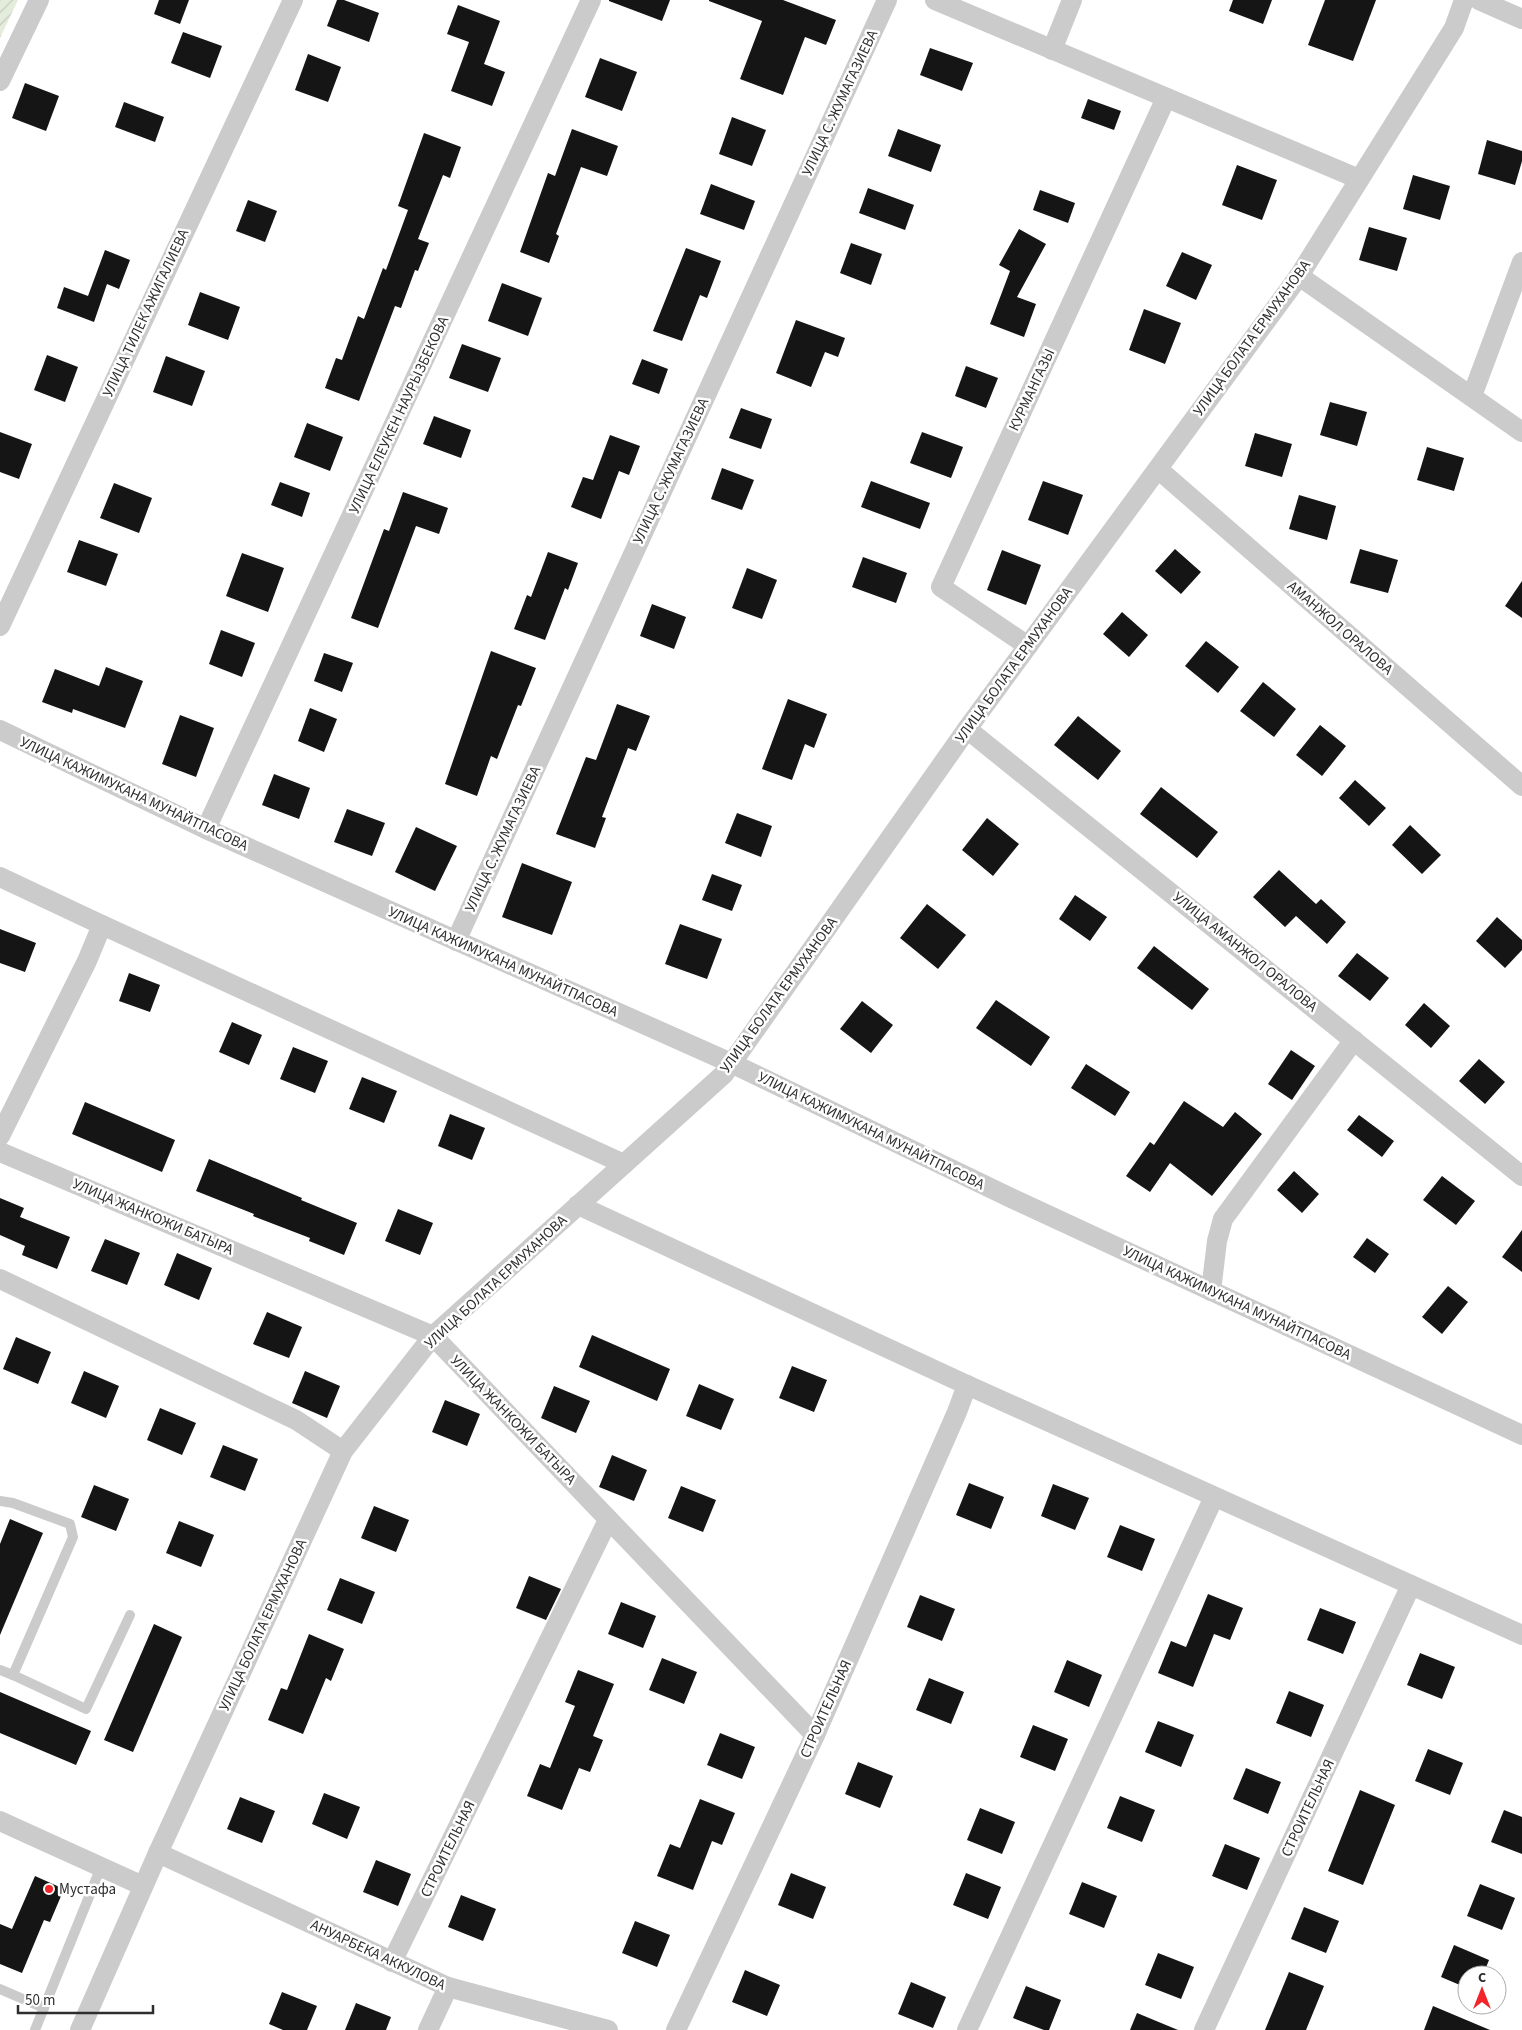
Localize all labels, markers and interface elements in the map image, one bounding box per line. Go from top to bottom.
street label: УЛИЦА С. ЖУМАГАЗИЕВА [797,26,883,180]
street label: УЛИЦА ТИЛЕК АЖИГАЛИЕВА [98,225,195,401]
street label: УЛИЦА БОЛАТА ЕРМУХАНОВА [1188,255,1316,420]
street label: УЛИЦА ЕЛЕУКЕН НАУРЫЗБЕКОВА [344,312,454,517]
street label: КУРМАНГАЗЫ [1004,345,1060,435]
street label: УЛИЦА С. ЖУМАГАЗИЕВА [628,394,714,548]
street label: АМАНЖОЛ ОРАЛОВА [1283,576,1398,680]
street label: УЛИЦА БОЛАТА ЕРМУХАНОВА [950,582,1078,747]
street label: УЛИЦА КАЖИМУКАНА МУНАЙТПАСОВА [16,732,252,857]
street label: УЛИЦА С. ЖУМАГАЗИЕВА [460,762,546,916]
street label: УЛИЦА АМАНЖОЛ ОРАЛОВА [1168,887,1322,1018]
street label: УЛИЦА КАЖИМУКАНА МУНАЙТПАСОВА [385,902,622,1023]
street label: УЛИЦА БОЛАТА ЕРМУХАНОВА [715,912,843,1077]
street label: УЛИЦА КАЖИМУКАНА МУНАЙТПАСОВА [754,1067,989,1196]
street label: УЛИЦА ЖАНКОЖИ БАТЫРА [69,1174,237,1261]
street label: УЛИЦА БОЛАТА ЕРМУХАНОВА [420,1210,572,1354]
street label: УЛИЦА КАЖИМУКАНА МУНАЙТПАСОВА [1119,1241,1355,1366]
street label: УЛИЦА ЖАНКОЖИ БАТЫРА [445,1351,581,1490]
street label: УЛИЦА БОЛАТА ЕРМУХАНОВА [214,1535,313,1715]
street label: СТРОИТЕЛЬНАЯ [795,1657,857,1761]
street label: СТРОИТЕЛЬНАЯ [1276,1756,1340,1860]
street label: СТРОИТЕЛЬНАЯ [415,1797,481,1901]
place label: Мустафа [59,1879,116,1900]
marker: Мустафа [43,1883,55,1895]
street label: АНУАРБЕКА АККУЛОВА [307,1914,450,1996]
north arrow [1457,1965,1507,2015]
text: С [1478,1968,1486,1988]
scale bar [18,1982,152,2014]
text: 50 m [25,1990,55,2011]

